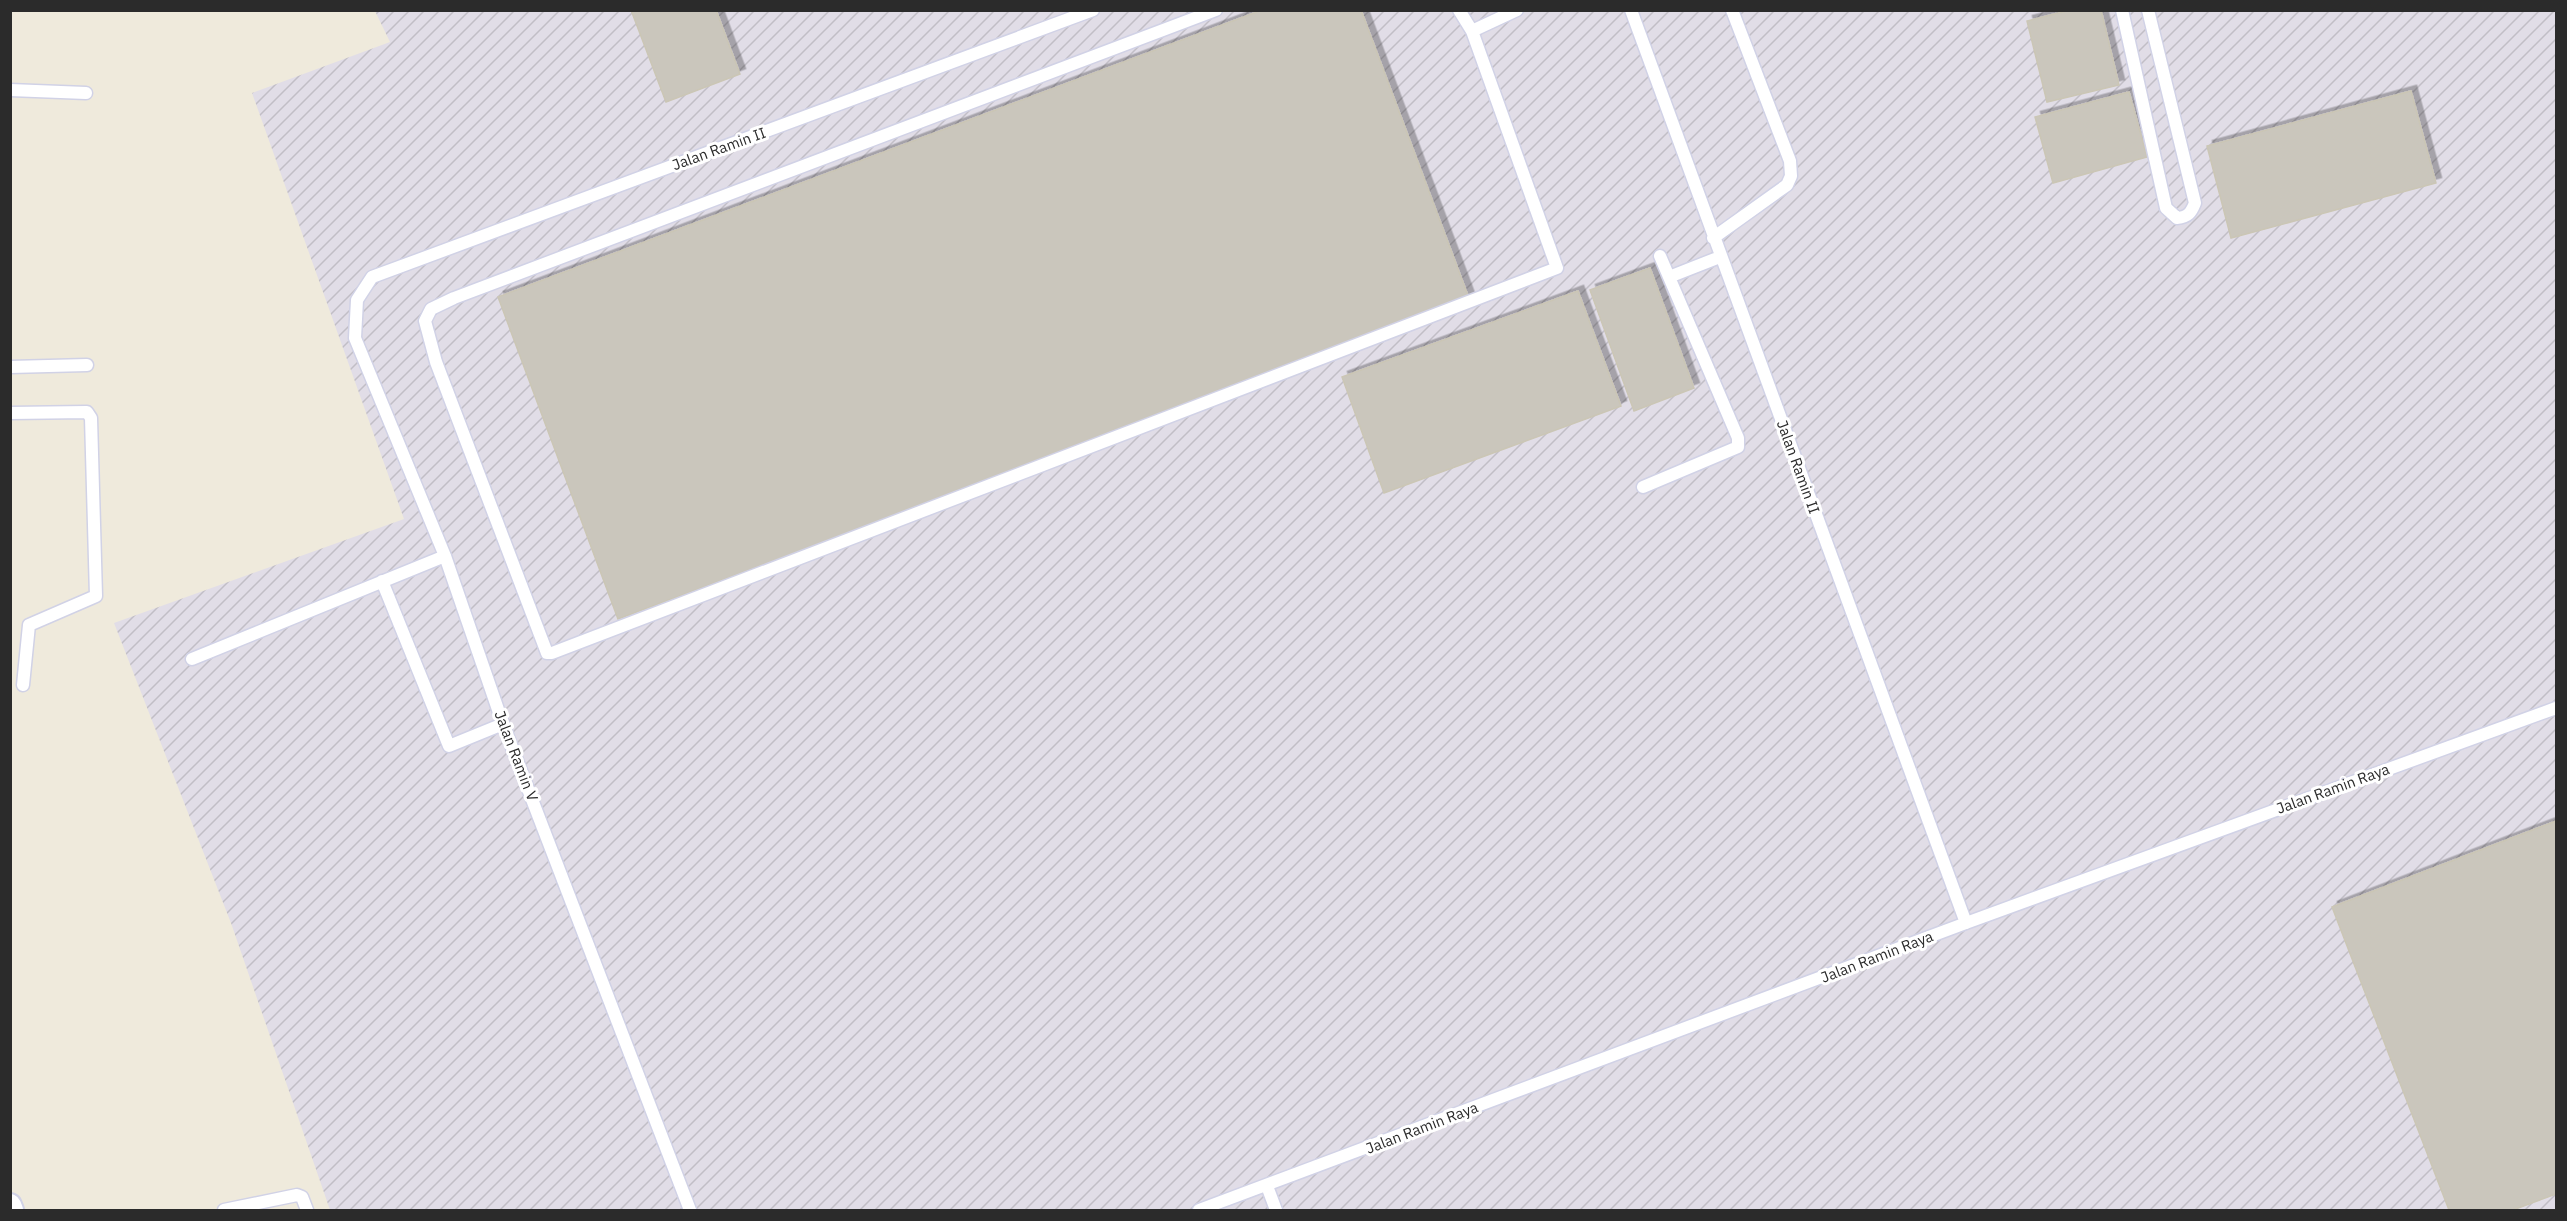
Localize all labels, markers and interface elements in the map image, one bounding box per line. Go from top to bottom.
street label: Jalan Ramin II [669,123,768,174]
street label: Jalan Ramin II [1773,417,1824,516]
street label: Jalan Ramin V [491,708,542,804]
street label: Jalan Ramin Raya [2274,759,2392,818]
street label: Jalan Ramin Raya [1818,926,1936,987]
street label: Jalan Ramin Raya [1363,1097,1481,1158]

